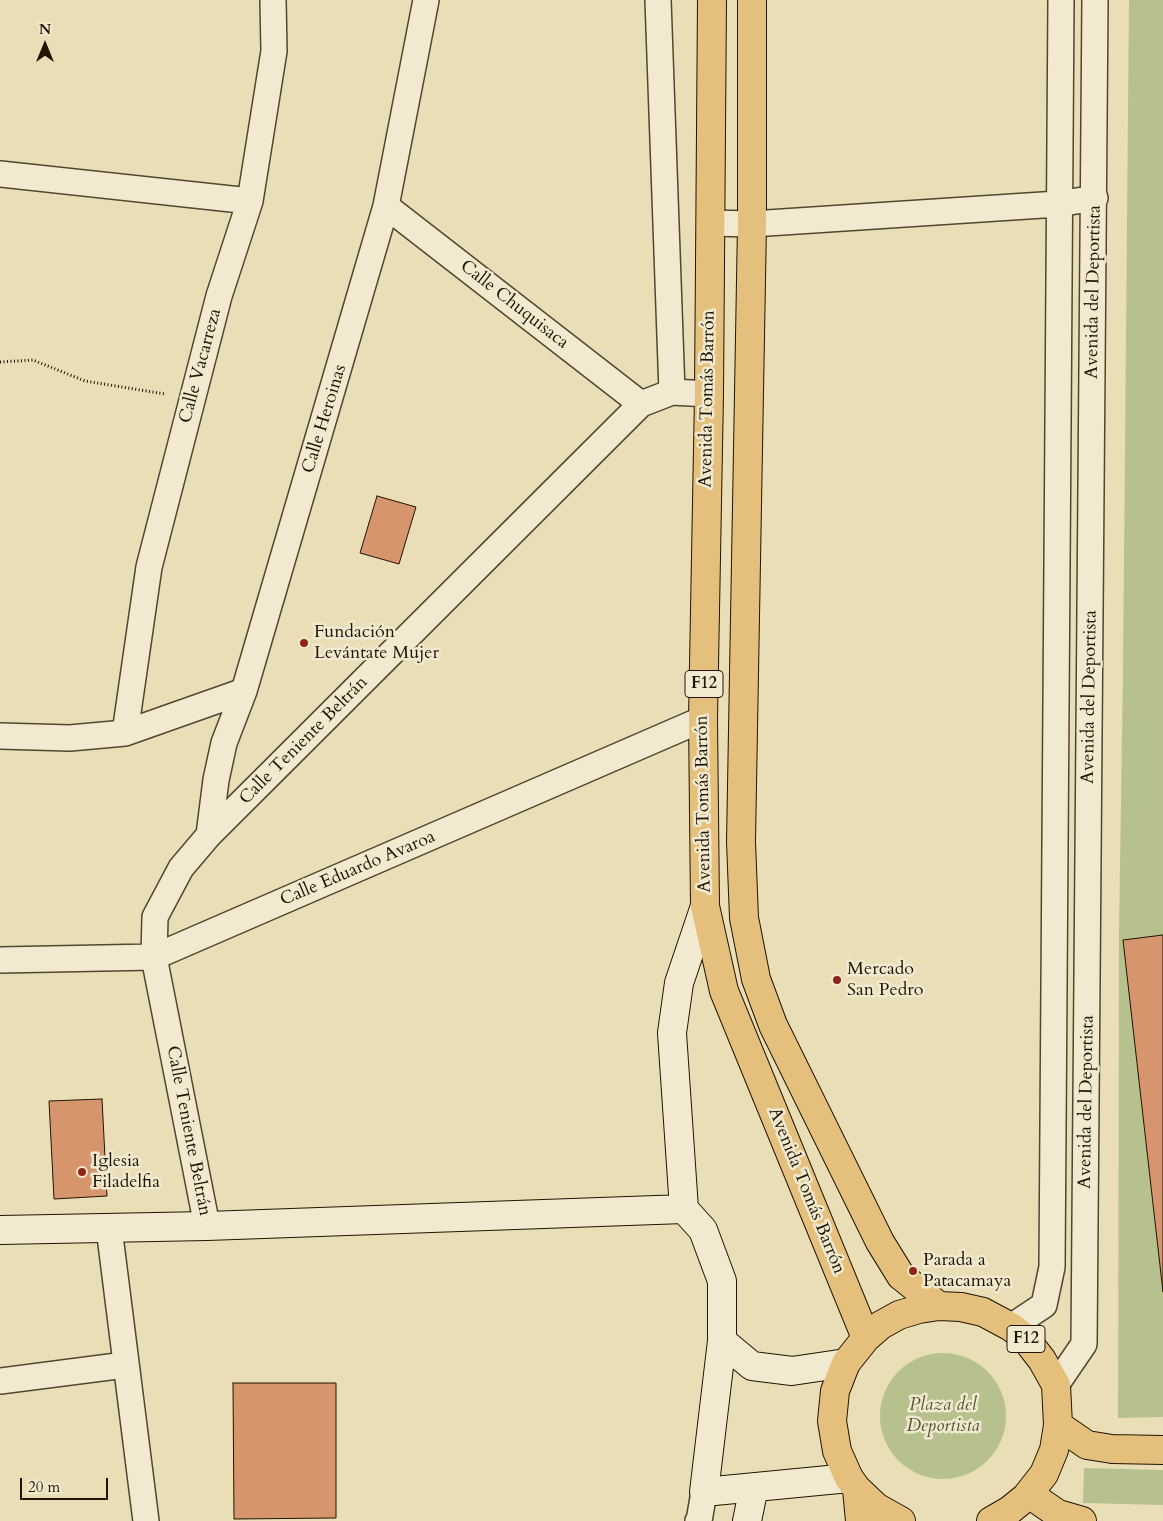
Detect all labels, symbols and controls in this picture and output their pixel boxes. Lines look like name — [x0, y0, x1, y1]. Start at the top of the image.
north arrow — [20, 20, 70, 70]
text: N — [39, 20, 51, 39]
street label: Avenida del Deportista — [1082, 205, 1106, 379]
street label: Calle Chuquisaca — [456, 256, 572, 354]
street label: Calle Vacarreza — [175, 306, 227, 426]
street label: Avenida Tomás Barrón — [696, 310, 720, 488]
street label: Calle Heroinas — [298, 362, 352, 476]
street label: Avenida del Deportista — [1078, 610, 1102, 784]
place label: Fundación Levántate Mujer — [314, 622, 439, 664]
marker: Fundación Levántate Mujer — [298, 637, 310, 649]
road number: F12 — [685, 671, 723, 698]
street label: Calle Teniente Beltrán — [235, 672, 373, 810]
street label: Avenida Tomás Barrón — [692, 715, 716, 893]
street label: Calle Eduardo Avaroa — [277, 827, 439, 911]
place label: Mercado San Pedro — [847, 959, 924, 1002]
marker: Mercado San Pedro — [831, 974, 843, 986]
street label: Avenida del Deportista — [1075, 1015, 1099, 1189]
street label: Calle Teniente Beltrán — [161, 1044, 215, 1218]
street label: Avenida Tomás Barrón — [763, 1105, 849, 1277]
place label: Iglesia Filadelfia — [92, 1151, 160, 1194]
marker: Iglesia Filadelfia — [76, 1166, 88, 1178]
place label: Parada a Patacamaya — [923, 1250, 1011, 1292]
marker: Parada a Patacamaya — [907, 1265, 919, 1277]
road number: F12 — [1007, 1326, 1045, 1352]
park label: Plaza del Deportista — [906, 1395, 980, 1438]
scale bar — [22, 1468, 110, 1500]
text: 20 m — [28, 1477, 60, 1497]

